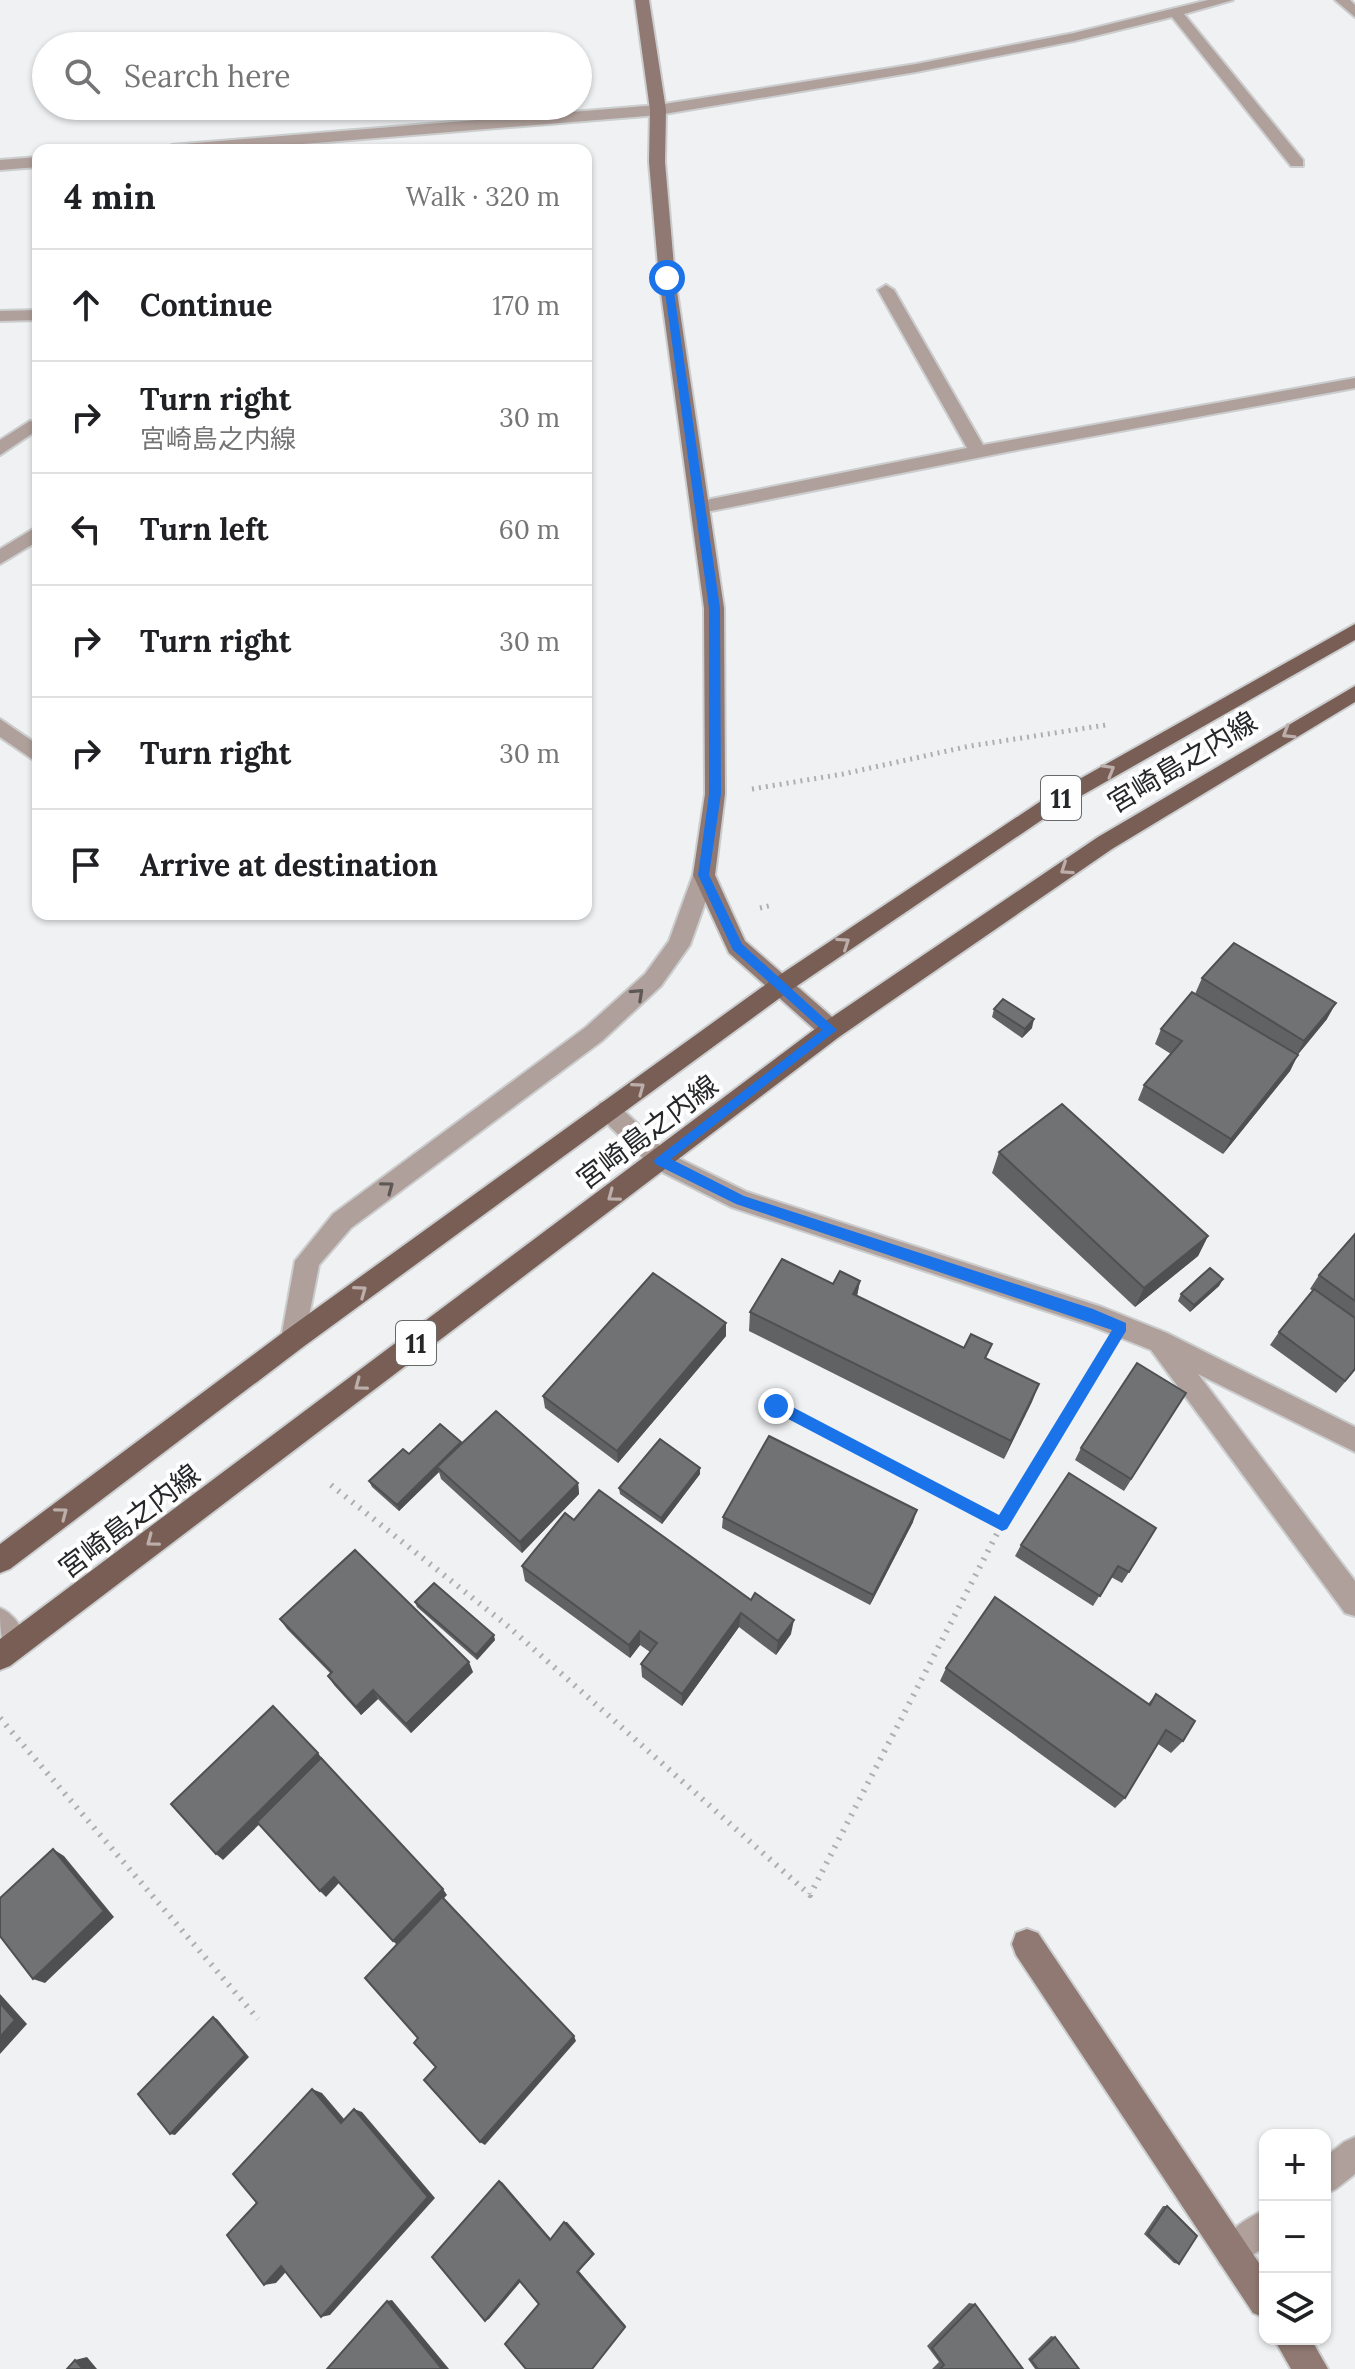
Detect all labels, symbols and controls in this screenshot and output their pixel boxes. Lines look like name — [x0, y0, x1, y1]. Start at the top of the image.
search box — [32, 32, 592, 120]
icon: search — [60, 54, 104, 98]
text: Search here — [124, 57, 291, 95]
text: 4 min — [64, 175, 156, 218]
text: Walk · 320 m — [406, 180, 560, 213]
route start — [649, 260, 685, 296]
icon: ahead — [64, 283, 108, 327]
text: Continue — [140, 286, 272, 324]
text: 170 m — [492, 289, 560, 322]
text: Turn right — [140, 380, 291, 418]
icon: right — [64, 395, 108, 439]
text: 30 m — [499, 401, 560, 434]
text: 宮崎島之内線 — [140, 422, 296, 455]
icon: left — [64, 507, 108, 551]
text: Turn left — [140, 510, 268, 548]
text: 60 m — [499, 513, 560, 546]
icon: right — [64, 619, 108, 663]
text: Turn right — [140, 622, 291, 660]
text: 30 m — [499, 625, 560, 658]
street label: 宮崎島之内線 — [1101, 703, 1263, 821]
one-way arrow — [1282, 723, 1297, 739]
icon: right — [64, 731, 108, 775]
text: Turn right — [140, 734, 291, 772]
text: 30 m — [499, 737, 560, 770]
one-way arrow — [1100, 764, 1115, 780]
road number: 11 — [1041, 776, 1081, 820]
icon: arrive — [64, 843, 108, 887]
text: Arrive at destination — [140, 846, 438, 884]
one-way arrow — [1061, 859, 1075, 874]
one-way arrow — [836, 938, 850, 953]
one-way arrow — [629, 988, 643, 1003]
street label: 宮崎島之内線 — [569, 1067, 725, 1197]
one-way arrow — [630, 1083, 644, 1098]
one-way arrow — [380, 1182, 394, 1196]
one-way arrow — [607, 1186, 621, 1200]
one-way arrow — [352, 1286, 366, 1300]
road number: 11 — [396, 1321, 436, 1365]
one-way arrow — [354, 1376, 369, 1390]
route end — [758, 1388, 794, 1424]
street label: 宮崎島之内線 — [51, 1456, 207, 1586]
one-way arrow — [54, 1508, 68, 1522]
one-way arrow — [146, 1532, 161, 1546]
map controls — [1259, 2129, 1331, 2345]
button: + — [1259, 2129, 1331, 2201]
button: − — [1259, 2201, 1331, 2273]
button: layers — [1259, 2273, 1331, 2345]

